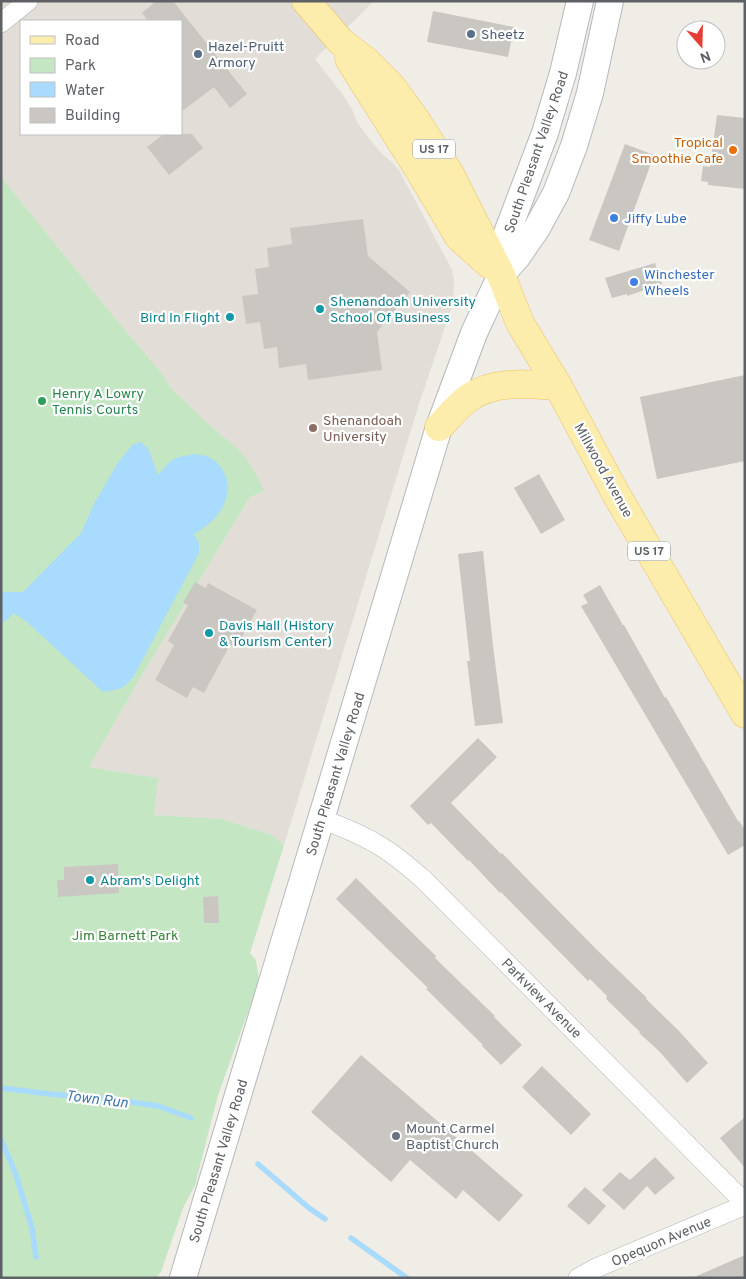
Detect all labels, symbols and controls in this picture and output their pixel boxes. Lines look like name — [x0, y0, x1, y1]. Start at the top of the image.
legend — [20, 20, 182, 135]
north arrow — [676, 20, 726, 70]
place label: Sheetz — [481, 27, 525, 44]
marker: Sheetz — [465, 28, 477, 40]
text: Road — [65, 32, 100, 51]
place label: Hazel-Pruitt Armory — [208, 39, 284, 72]
text: N — [697, 46, 713, 66]
marker: Hazel-Pruitt Armory — [192, 48, 204, 60]
text: Park — [65, 57, 96, 76]
street label: South Pleasant Valley Road — [502, 69, 573, 236]
text: Water — [65, 82, 105, 101]
text: Building — [65, 107, 120, 126]
place label: Tropical Smoothie Cafe — [631, 135, 723, 168]
road number: US 17 — [413, 140, 455, 158]
marker: Tropical Smoothie Cafe — [727, 144, 739, 156]
place label: Jiffy Lube — [624, 211, 687, 228]
marker: Jiffy Lube — [608, 212, 620, 224]
place label: Winchester Wheels — [644, 267, 715, 300]
marker: Winchester Wheels — [628, 276, 640, 288]
place label: Shenandoah University School Of Business — [330, 294, 476, 327]
marker: Shenandoah University School Of Business — [314, 303, 326, 315]
place label: Bird In Flight — [140, 310, 220, 327]
marker: Bird In Flight — [224, 311, 236, 323]
place label: Henry A Lowry Tennis Courts — [52, 386, 144, 419]
marker: Henry A Lowry Tennis Courts — [36, 395, 48, 407]
place label: Shenandoah University — [323, 413, 402, 446]
street label: Millwood Avenue — [570, 420, 636, 521]
marker: Shenandoah University — [307, 422, 319, 434]
road number: US 17 — [628, 542, 670, 560]
place label: Davis Hall (History & Tourism Center) — [219, 618, 334, 651]
marker: Davis Hall (History & Tourism Center) — [203, 627, 215, 639]
street label: South Pleasant Valley Road — [303, 691, 369, 858]
place label: Abram's Delight — [100, 873, 200, 890]
marker: Abram's Delight — [84, 874, 96, 886]
park label: Jim Barnett Park — [72, 928, 178, 945]
street label: Parkview Avenue — [497, 955, 585, 1043]
street label: South Pleasant Valley Road — [186, 1078, 252, 1245]
water label: Town Run — [65, 1087, 129, 1114]
place label: Mount Carmel Baptist Church — [406, 1121, 499, 1154]
marker: Mount Carmel Baptist Church — [390, 1130, 402, 1142]
street label: Opequon Avenue — [609, 1214, 714, 1271]

